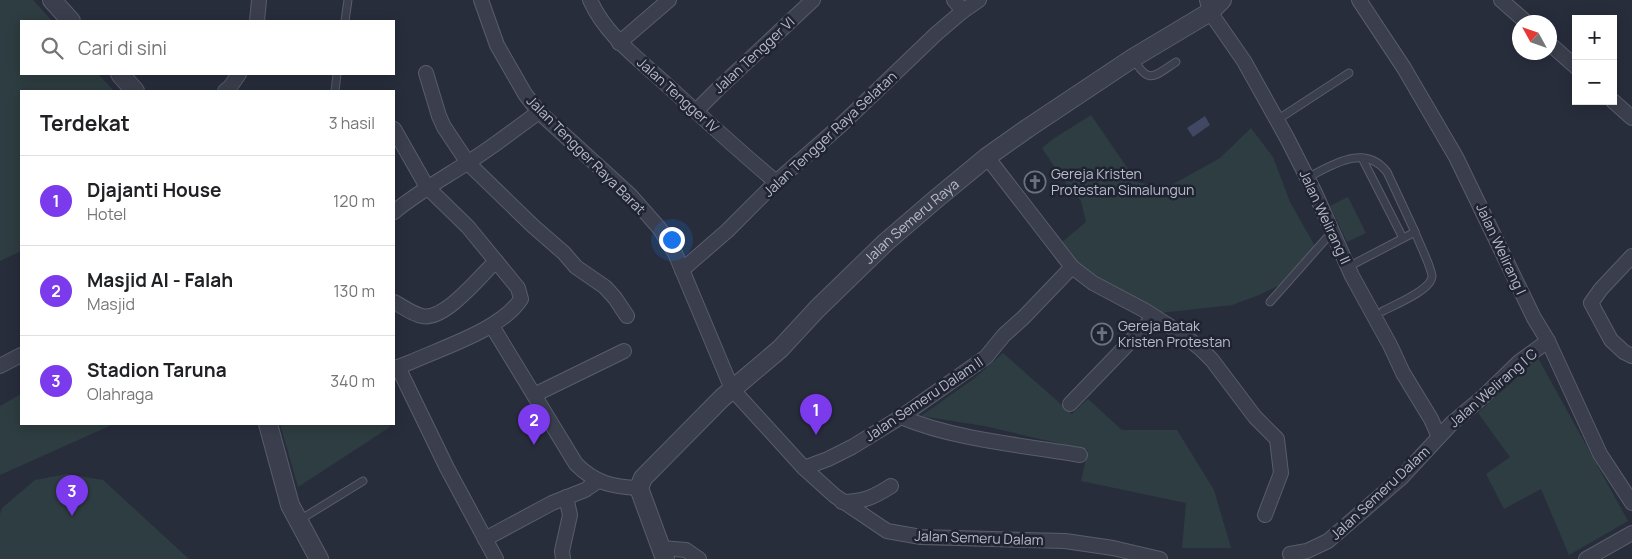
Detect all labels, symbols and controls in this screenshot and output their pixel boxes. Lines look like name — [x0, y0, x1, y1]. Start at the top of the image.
street label: Jalan Tengger VI — [709, 12, 798, 97]
north arrow — [1512, 15, 1557, 60]
map controls — [1572, 15, 1617, 105]
button: + — [1572, 15, 1617, 60]
search box — [20, 20, 395, 75]
icon: search — [38, 34, 66, 62]
text: Cari di sini — [78, 35, 167, 61]
street label: Jalan Tengger IV — [633, 53, 724, 137]
button: − — [1572, 60, 1617, 105]
street label: Jalan Tengger Raya Selatan — [759, 67, 900, 201]
street label: Jalan Tengger Raya Barat — [523, 91, 650, 219]
text: Terdekat — [40, 109, 130, 137]
text: 3 hasil — [329, 112, 375, 134]
place label: Gereja Kristen Protestan Simalungun — [1051, 164, 1194, 199]
street label: Jalan Welirang II — [1295, 167, 1356, 267]
church icon: Gereja Kristen Protestan Simalungun — [1023, 170, 1047, 194]
street label: Jalan Semeru Raya — [859, 174, 962, 268]
text: Djajanti House — [87, 177, 221, 203]
text: 1 — [52, 190, 60, 212]
text: 120 m — [333, 190, 375, 212]
street label: Jalan Welirang I — [1472, 200, 1531, 297]
text: Hotel — [87, 203, 127, 225]
your location — [659, 227, 685, 253]
text: Masjid Al - Falah — [87, 267, 233, 293]
text: 2 — [51, 280, 61, 302]
text: 130 m — [333, 280, 375, 302]
text: Masjid — [87, 293, 135, 315]
place label: Gereja Batak Kristen Protestan — [1118, 316, 1231, 351]
church icon: Gereja Batak Kristen Protestan — [1090, 322, 1114, 346]
street label: Jalan Welirang I C — [1444, 344, 1541, 431]
street label: Jalan Semeru Dalam II — [861, 352, 987, 445]
text: Stadion Taruna — [87, 357, 227, 383]
text: 3 — [51, 370, 61, 392]
text: 340 m — [330, 370, 375, 392]
text: Olahraga — [87, 383, 153, 405]
pin: 1 — [800, 394, 832, 435]
pin: 2 — [518, 404, 550, 445]
street label: Jalan Semeru Dalam — [1326, 442, 1434, 544]
pin: 3 — [56, 475, 88, 516]
street label: Jalan Semeru Dalam — [914, 526, 1044, 549]

